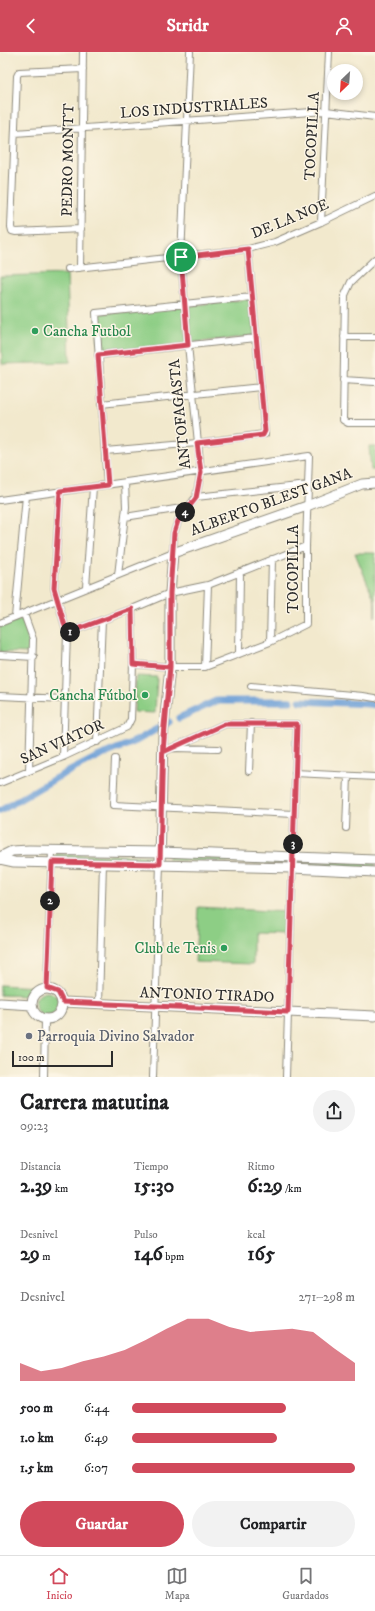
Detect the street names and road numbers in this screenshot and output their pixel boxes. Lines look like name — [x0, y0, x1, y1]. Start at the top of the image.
street label: TOCOPILLA — [300, 91, 324, 181]
street label: LOS INDUSTRIALES — [120, 93, 269, 123]
street label: PEDRO MONTT — [58, 103, 78, 217]
street label: DE LA NOE — [248, 195, 332, 243]
street label: ANTOFAGASTA — [165, 358, 195, 470]
street label: ALBERTO BLEST GANA — [188, 464, 355, 540]
street label: TOCOPILLA — [284, 524, 303, 613]
street label: SAN VIATOR — [17, 715, 107, 769]
street label: ANTONIO TIRADO — [139, 983, 275, 1007]

